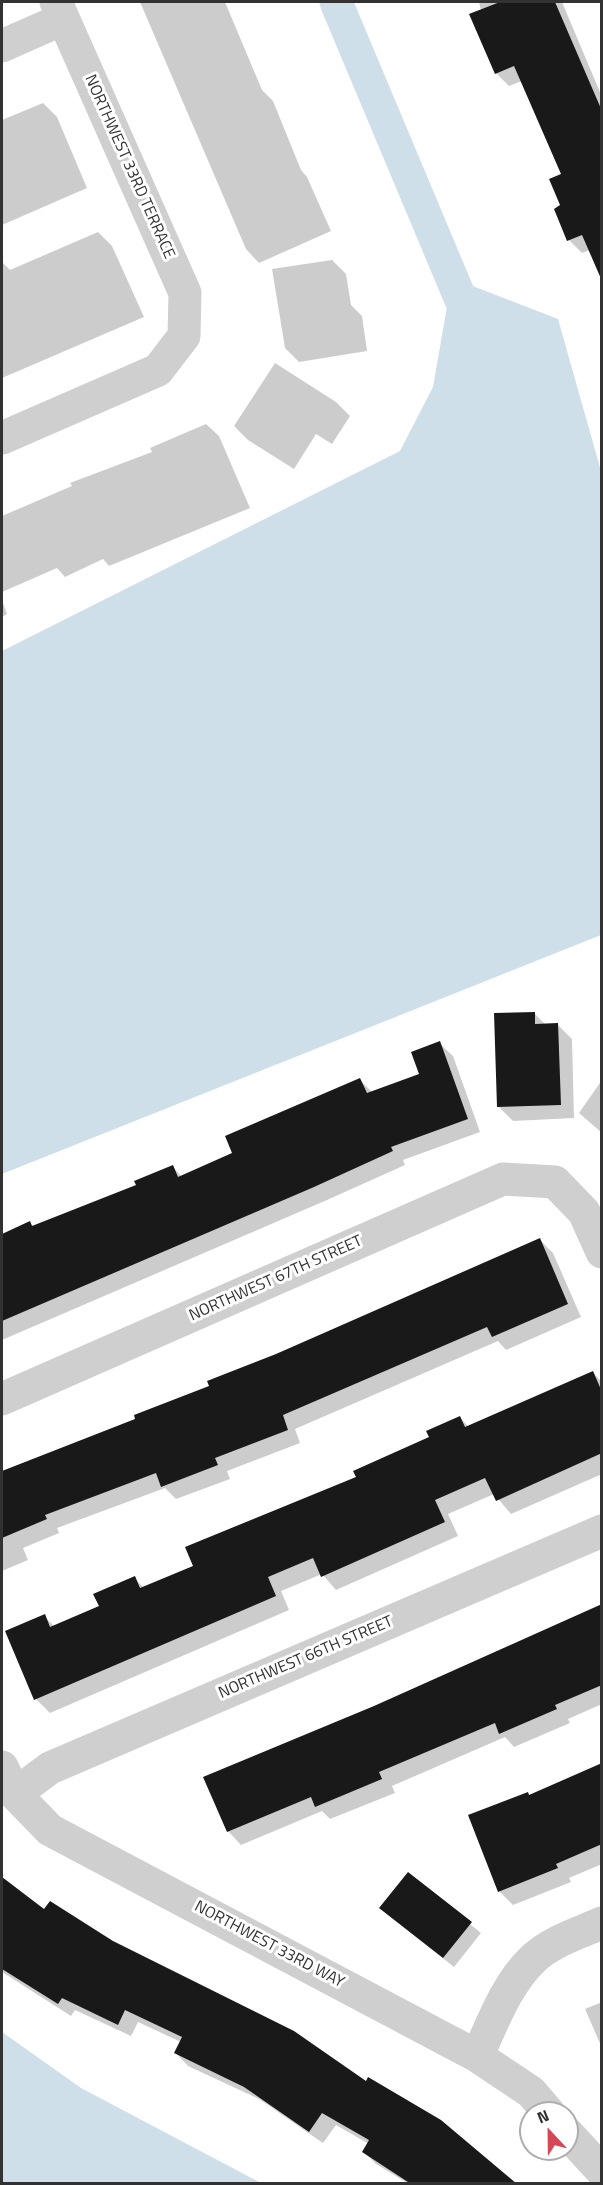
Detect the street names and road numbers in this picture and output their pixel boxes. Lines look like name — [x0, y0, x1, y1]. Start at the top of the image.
street label: NORTHWEST 33RD TERRACE — [80, 72, 178, 262]
street label: NORTHWEST 67TH STREET — [186, 1232, 366, 1326]
street label: NORTHWEST 66TH STREET — [216, 1613, 396, 1703]
street label: NORTHWEST 33RD WAY — [191, 1897, 347, 1993]

